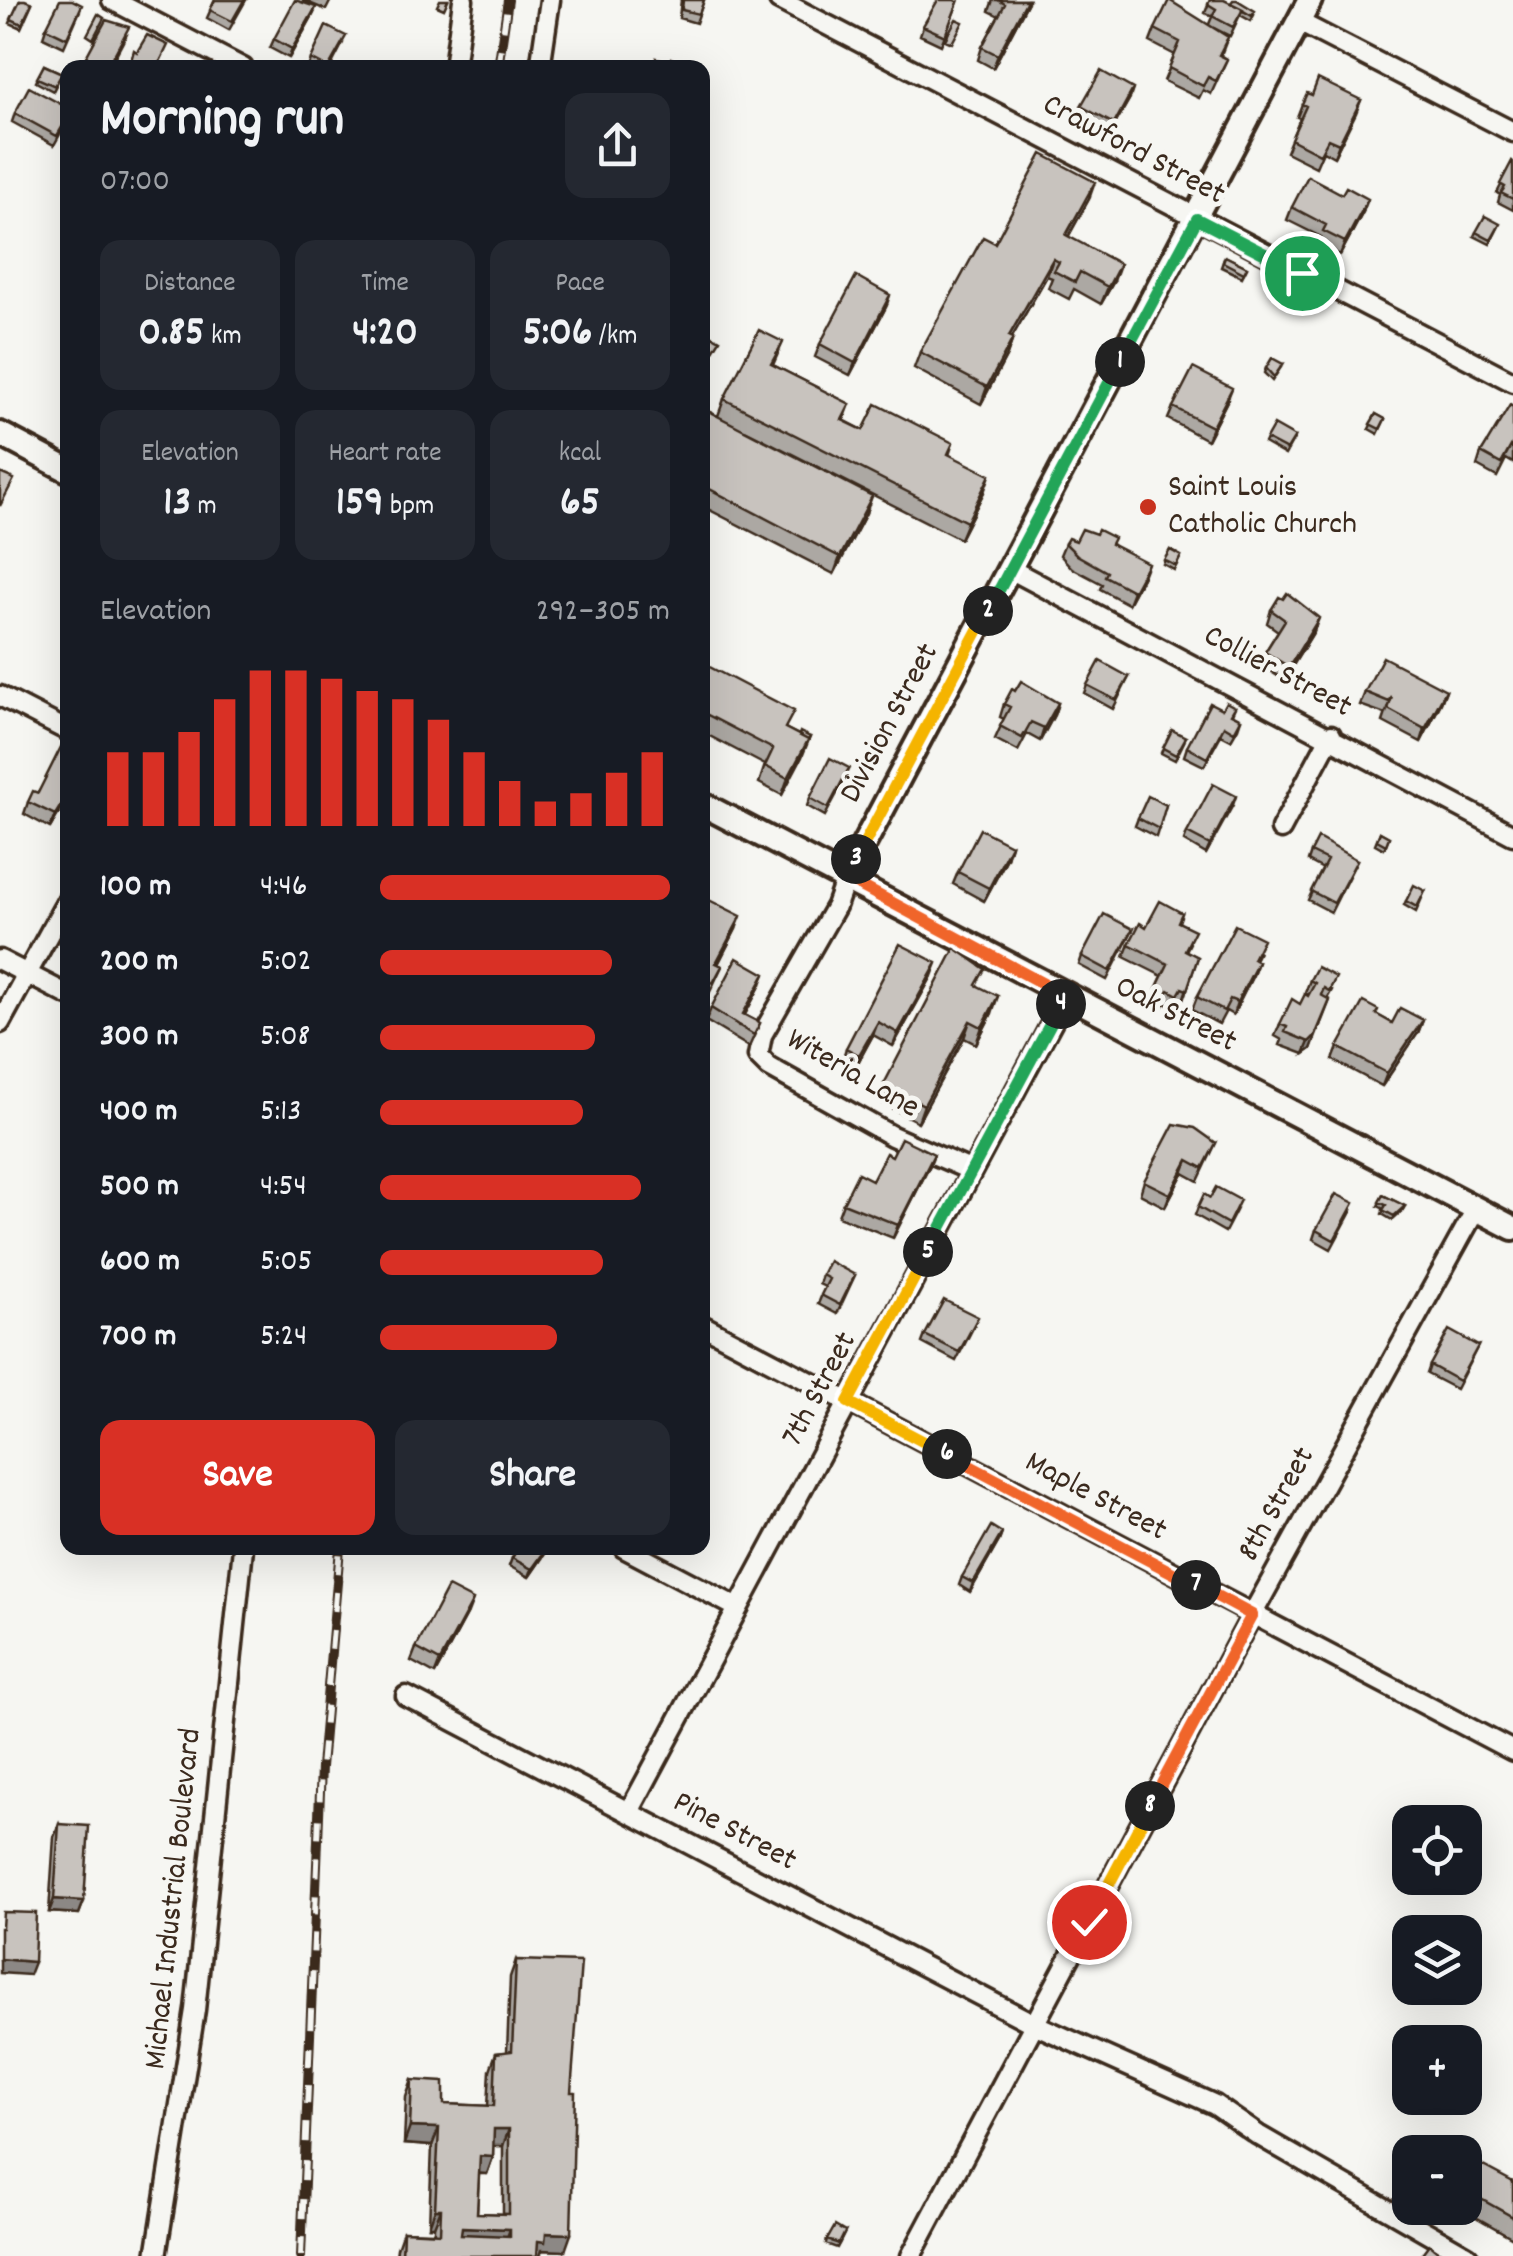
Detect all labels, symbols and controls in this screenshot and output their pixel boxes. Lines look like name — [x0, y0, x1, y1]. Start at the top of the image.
text: Morning run — [100, 83, 344, 162]
street label: Crawford Street — [1034, 84, 1233, 219]
button: share — [565, 93, 670, 198]
text: 07:00 — [100, 160, 170, 206]
pin — [1260, 231, 1345, 316]
icon: arrive — [1275, 246, 1330, 301]
text: Distance — [144, 265, 236, 305]
text: Time — [361, 265, 409, 305]
text: Pace — [555, 265, 605, 305]
text: 0.85 — [138, 305, 205, 365]
text: 4:20 — [352, 305, 418, 365]
text: 5:06 — [523, 305, 592, 365]
text: km — [205, 318, 242, 358]
text: /km — [592, 318, 638, 358]
pin: 1 — [1095, 337, 1145, 387]
text: 1 — [1117, 342, 1123, 382]
text: Elevation — [141, 435, 239, 475]
text: Heart rate — [328, 435, 442, 475]
text: kcal — [559, 435, 601, 475]
place label: Saint Louis Catholic Church — [1168, 466, 1357, 549]
text: 13 — [163, 475, 191, 535]
text: 159 — [336, 475, 384, 535]
text: 65 — [560, 475, 600, 535]
text: m — [191, 488, 217, 528]
text: bpm — [384, 488, 434, 528]
marker: Saint Louis Catholic Church — [1137, 496, 1159, 518]
pin: 2 — [963, 586, 1013, 636]
text: Elevation — [100, 590, 211, 636]
text: 292–305 m — [536, 590, 670, 636]
text: 2 — [982, 591, 994, 631]
street label: Collier Street — [1195, 615, 1360, 731]
street label: Division Street — [830, 636, 952, 812]
pin: 3 — [831, 834, 881, 884]
text: 3 — [850, 839, 862, 879]
text: 100 m — [100, 865, 171, 911]
text: 4:46 — [260, 865, 308, 911]
text: 200 m — [100, 940, 178, 986]
text: 5:02 — [260, 940, 312, 986]
street label: Oak Street — [1106, 966, 1244, 1066]
pin: 4 — [1036, 979, 1086, 1029]
text: 4 — [1055, 984, 1067, 1024]
text: 300 m — [100, 1015, 178, 1061]
text: 5:08 — [260, 1015, 310, 1061]
street label: Witeria Lane — [777, 1018, 927, 1132]
text: 400 m — [100, 1090, 177, 1136]
text: 5:13 — [260, 1090, 301, 1136]
text: 500 m — [100, 1165, 179, 1211]
text: 4:54 — [260, 1165, 307, 1211]
pin: 5 — [903, 1227, 953, 1277]
text: 5 — [922, 1232, 934, 1272]
text: 600 m — [100, 1240, 180, 1286]
text: 5:05 — [260, 1240, 312, 1286]
text: 700 m — [100, 1315, 176, 1361]
text: 5:24 — [260, 1315, 307, 1361]
street label: 7th Street — [772, 1324, 870, 1455]
button: Save — [100, 1420, 375, 1535]
button: Share — [395, 1420, 670, 1535]
pin: 6 — [922, 1429, 972, 1479]
text: 6 — [940, 1434, 954, 1474]
street label: 8th Street — [1228, 1439, 1328, 1571]
street label: Maple Street — [1016, 1441, 1175, 1555]
pin: 7 — [1171, 1560, 1221, 1610]
text: 7 — [1191, 1565, 1201, 1605]
street label: Michael Industrial Boulevard — [134, 1726, 216, 2072]
street label: Pine Street — [664, 1781, 804, 1885]
pin: 8 — [1125, 1781, 1175, 1831]
text: 8 — [1144, 1786, 1156, 1826]
map controls — [1392, 1805, 1482, 2225]
button: locate — [1392, 1805, 1482, 1895]
pin — [1047, 1880, 1132, 1965]
icon: check — [1062, 1895, 1117, 1950]
button: layers — [1392, 1915, 1482, 2005]
button: + — [1392, 2025, 1482, 2115]
button: − — [1392, 2135, 1482, 2225]

